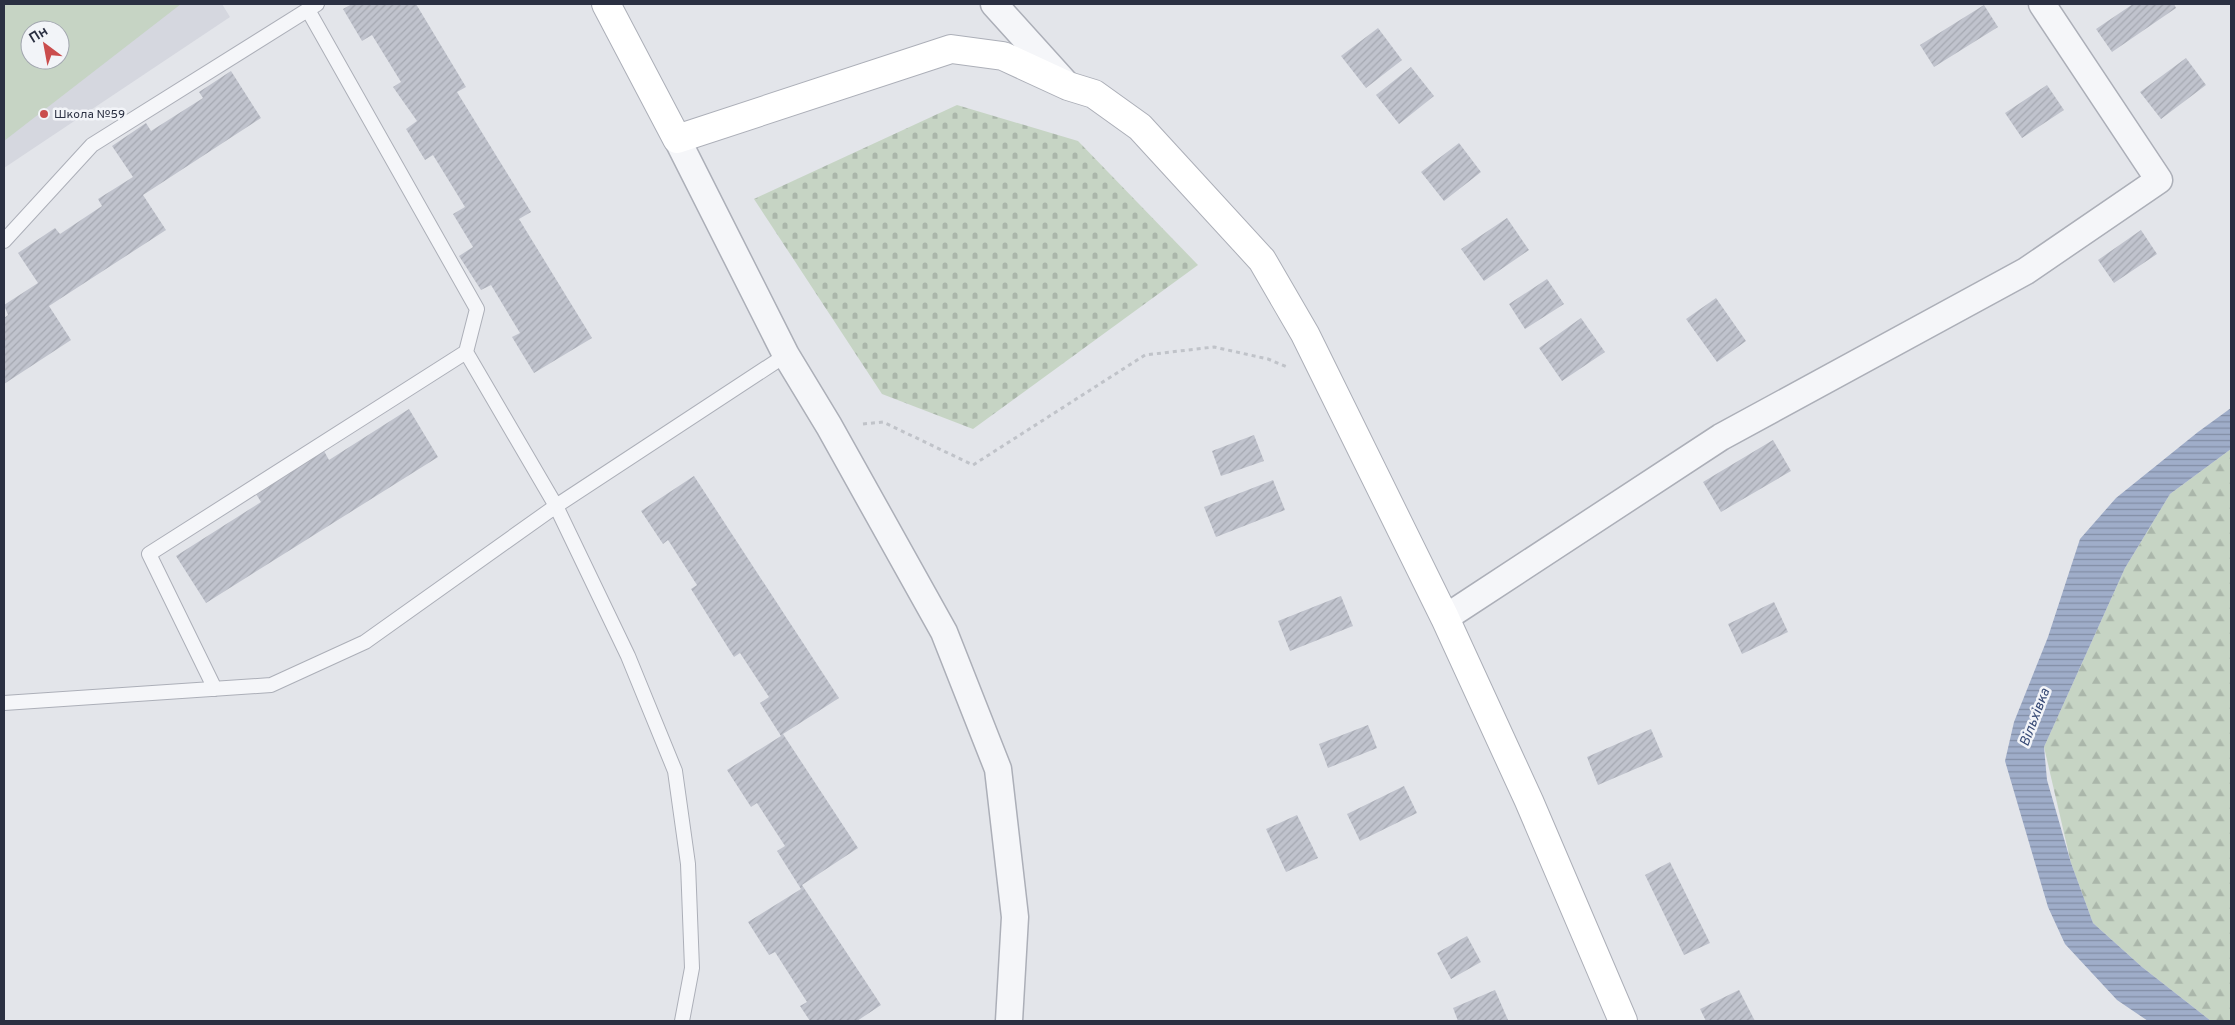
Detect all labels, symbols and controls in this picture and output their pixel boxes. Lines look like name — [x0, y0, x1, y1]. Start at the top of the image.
north arrow — [20, 20, 70, 70]
text: Пн — [26, 23, 51, 47]
place label: Школа №59 — [54, 107, 125, 123]
marker: Школа №59 — [38, 108, 50, 120]
water label: Вільхівка — [2017, 685, 2054, 749]

